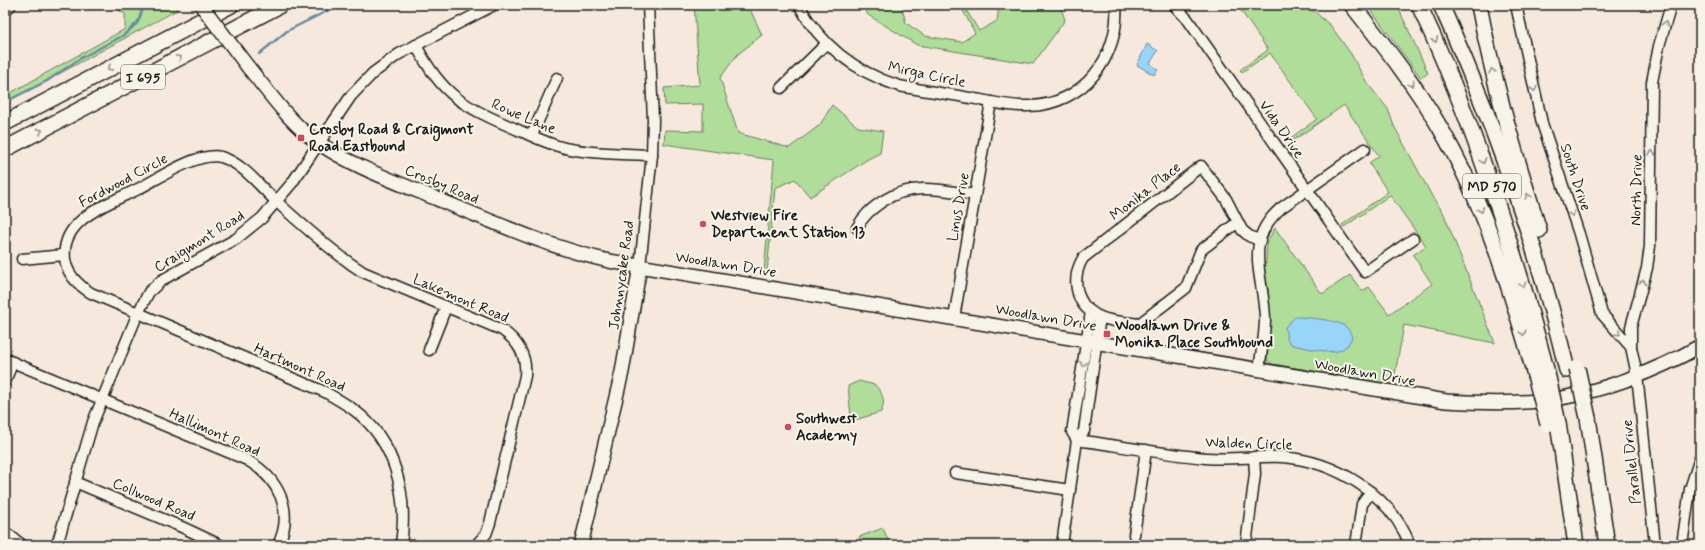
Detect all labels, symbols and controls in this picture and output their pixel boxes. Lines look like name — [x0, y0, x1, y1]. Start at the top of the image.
one-way arrow — [1660, 21, 1669, 28]
one-way arrow — [1431, 37, 1439, 44]
one-way arrow — [175, 55, 183, 63]
street label: Mirga Circle — [886, 57, 968, 94]
one-way arrow — [107, 64, 114, 71]
road number: I 695 — [121, 65, 165, 89]
one-way arrow — [1489, 68, 1497, 74]
one-way arrow — [1407, 80, 1415, 87]
one-way arrow — [1529, 86, 1537, 92]
street label: Rowe Lane — [488, 94, 559, 140]
street label: Vida Drive — [1254, 96, 1309, 163]
place label: Crosby Road & Craigmont Road Eastbound — [309, 120, 474, 157]
one-way arrow — [35, 129, 43, 136]
marker: Crosby Road & Craigmont Road Eastbound — [296, 133, 306, 143]
street label: South Drive — [1555, 141, 1595, 214]
street label: Fordwood Circle — [75, 149, 172, 213]
one-way arrow — [1648, 150, 1656, 156]
street label: North Drive — [1626, 154, 1648, 226]
street label: Monika Place — [1106, 158, 1185, 226]
one-way arrow — [1478, 158, 1487, 165]
street label: Crosby Road — [401, 160, 482, 210]
street label: Linus Drive — [943, 171, 975, 243]
road number: MD 570 — [1463, 174, 1521, 198]
one-way arrow — [1524, 193, 1533, 200]
street label: Craigmont Road — [151, 206, 249, 278]
place label: Westview Fire Department Station 13 — [710, 206, 865, 243]
one-way arrow — [1476, 206, 1484, 213]
one-way arrow — [1567, 210, 1576, 217]
street label: Johnnycake Road — [604, 219, 640, 331]
marker: Westview Fire Department Station 13 — [698, 219, 708, 229]
street label: Woodlawn Drive — [674, 247, 778, 283]
street label: Lakemont Road — [410, 270, 512, 328]
one-way arrow — [1638, 279, 1647, 286]
one-way arrow — [1518, 281, 1527, 288]
street label: Woodlawn Drive — [994, 299, 1098, 337]
place label: Woodlawn Drive & Monika Place Southbound — [1114, 316, 1273, 353]
one-way arrow — [1613, 328, 1621, 336]
marker: Woodlawn Drive & Monika Place Southbound — [1102, 329, 1112, 339]
one-way arrow — [1518, 329, 1527, 336]
street label: Hartmont Road — [251, 339, 349, 397]
street label: Woodlawn Drive — [1313, 354, 1417, 392]
one-way arrow — [1079, 361, 1088, 367]
street label: Hallimont Road — [166, 404, 263, 462]
place label: Southwest Academy — [796, 409, 857, 446]
street label: Parallel Drive — [1618, 418, 1646, 505]
marker: Southwest Academy — [783, 422, 793, 432]
street label: Walden Circle — [1205, 432, 1293, 456]
street label: Collwood Road — [109, 473, 198, 526]

